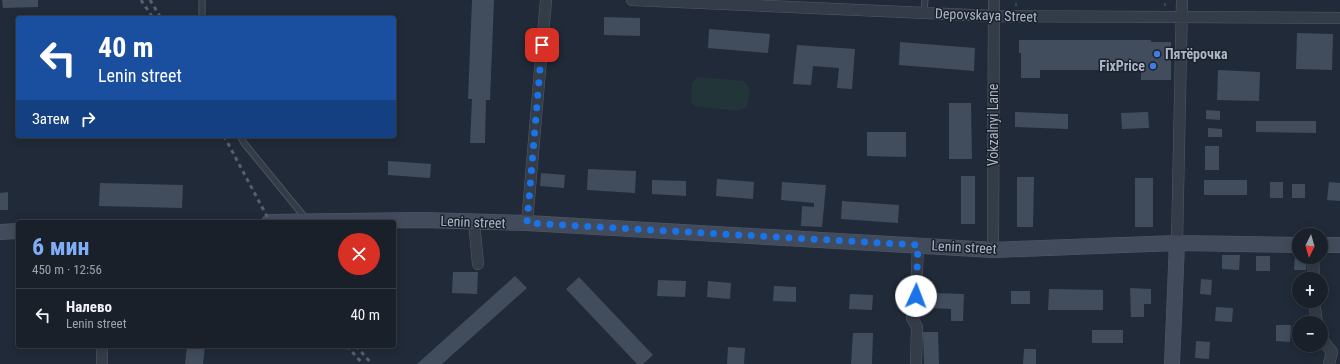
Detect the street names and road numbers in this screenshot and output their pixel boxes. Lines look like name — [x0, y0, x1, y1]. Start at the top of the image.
street label: Depovskaya Street — [935, 5, 1037, 25]
street label: Vokzalnyi Lane — [985, 83, 1001, 166]
street label: Lenin street — [440, 213, 506, 231]
street label: Lenin street — [931, 237, 997, 257]

